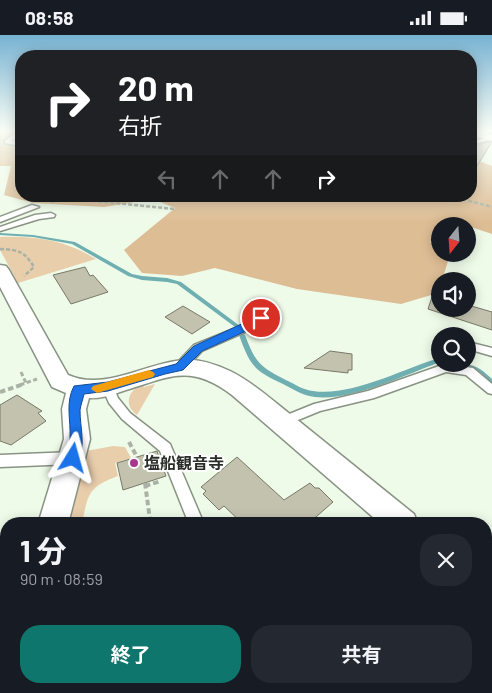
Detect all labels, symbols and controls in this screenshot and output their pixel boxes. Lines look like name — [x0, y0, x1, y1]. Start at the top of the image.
text: 08:58 — [25, 6, 74, 29]
text: 20 m — [118, 66, 194, 108]
icon: right — [35, 70, 100, 135]
text: 右折 — [118, 112, 162, 138]
icon: left — [153, 165, 181, 193]
icon: ahead — [206, 165, 234, 193]
icon: ahead — [259, 165, 287, 193]
icon: right — [312, 165, 340, 193]
north arrow — [431, 217, 476, 263]
map controls — [431, 217, 476, 372]
button: sound — [431, 272, 476, 317]
pin — [240, 297, 282, 339]
icon: arrive — [247, 304, 275, 332]
button: search — [431, 327, 476, 372]
position arrow — [46, 431, 98, 483]
place label: 塩船観音寺 — [144, 453, 224, 472]
marker: 塩船観音寺 — [128, 457, 140, 469]
text: 1 分 — [20, 532, 67, 568]
button: close — [420, 534, 472, 586]
text: 90 m · 08:59 — [20, 569, 103, 588]
button: 終了 — [20, 625, 241, 683]
button: 共有 — [251, 625, 472, 683]

